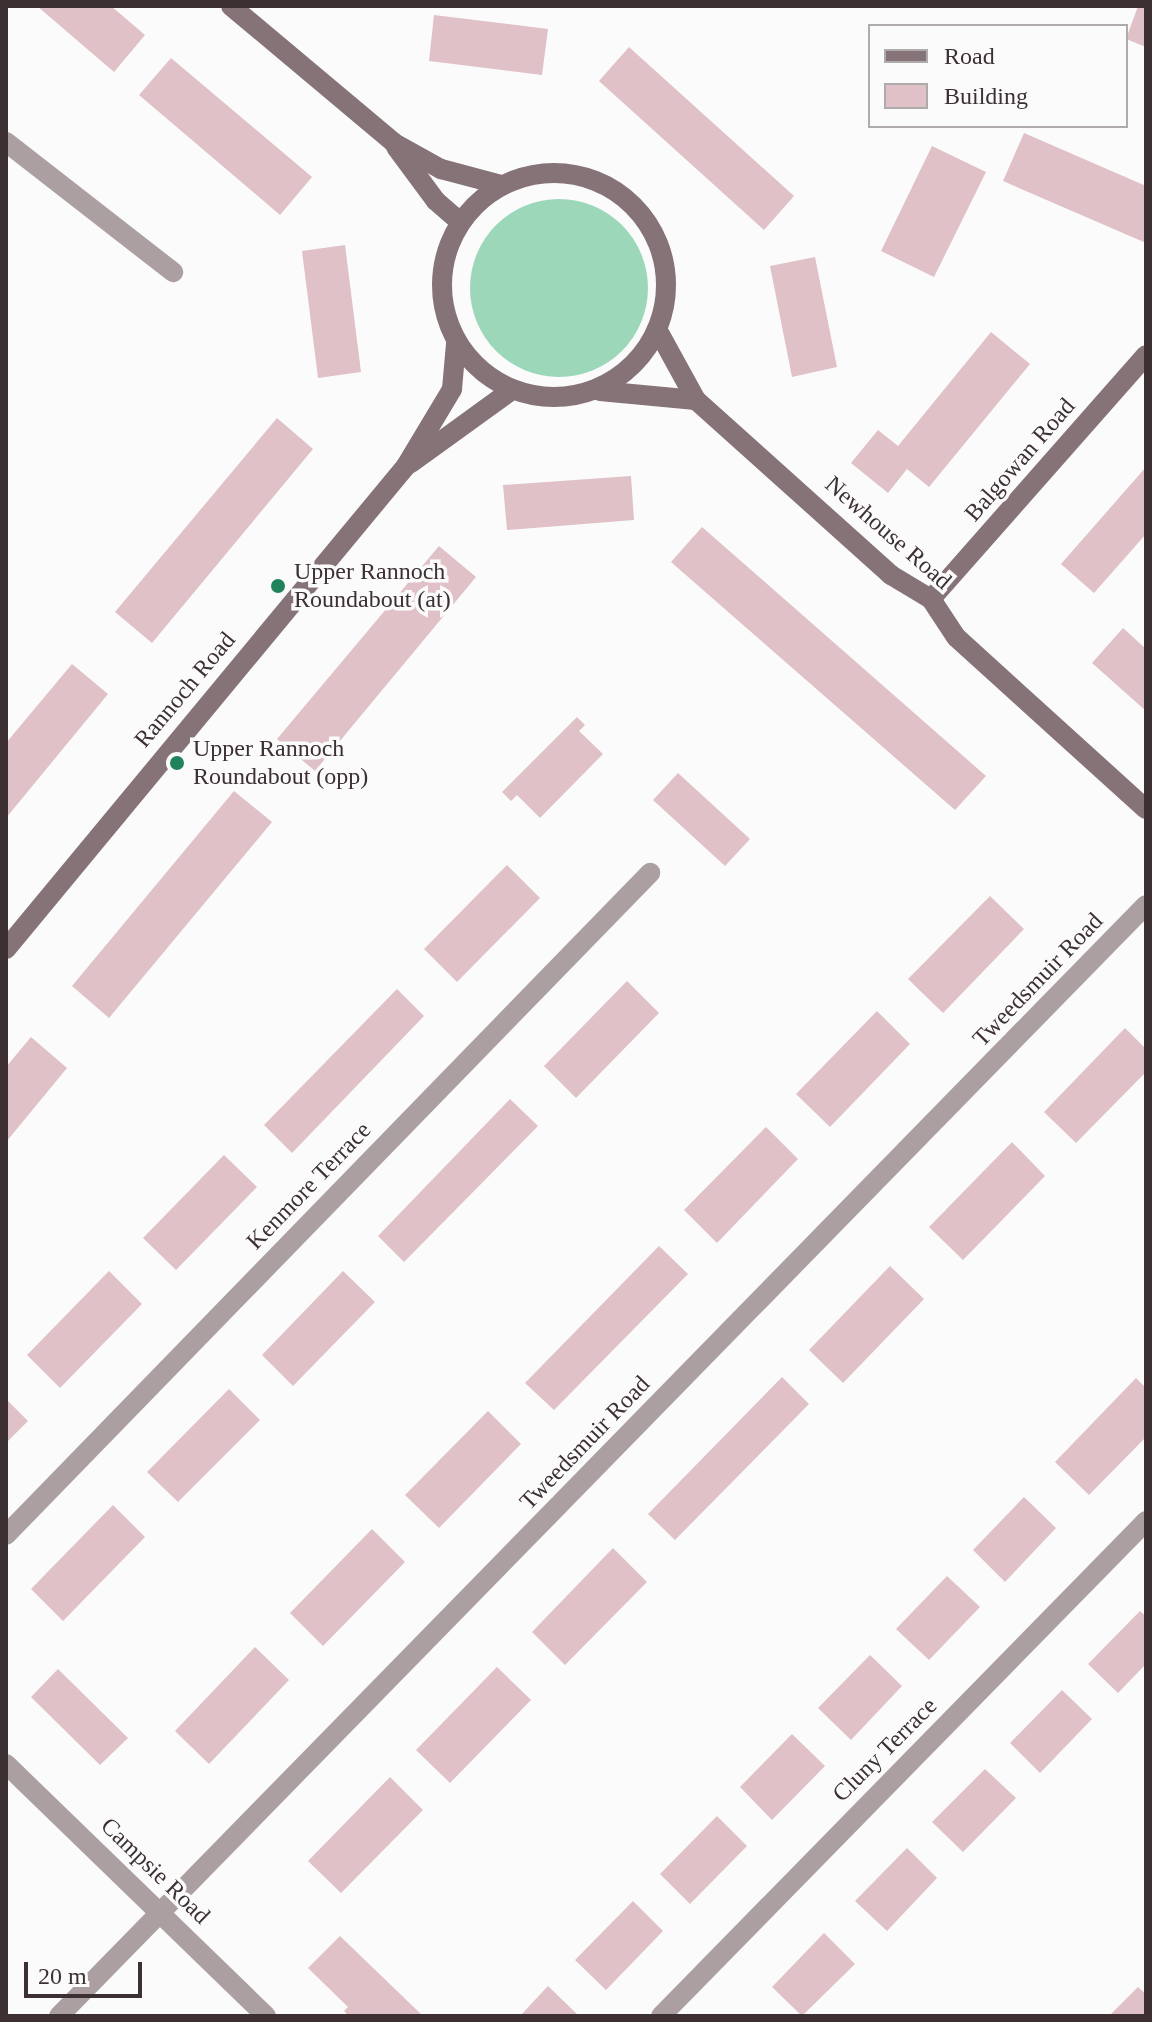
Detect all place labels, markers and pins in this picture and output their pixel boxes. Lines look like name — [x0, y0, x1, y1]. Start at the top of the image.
place label: Upper Rannoch Roundabout (at) — [294, 558, 451, 614]
marker: Upper Rannoch Roundabout (at) — [269, 577, 287, 595]
place label: Upper Rannoch Roundabout (opp) — [193, 735, 368, 791]
marker: Upper Rannoch Roundabout (opp) — [168, 754, 186, 772]

